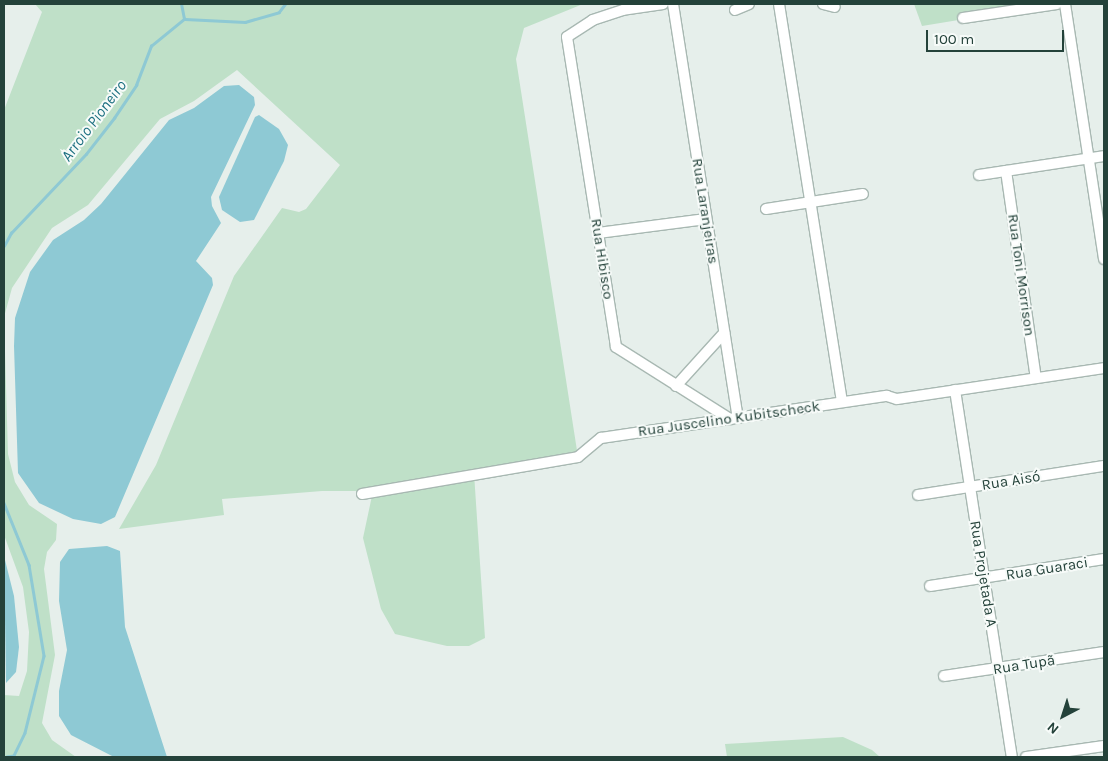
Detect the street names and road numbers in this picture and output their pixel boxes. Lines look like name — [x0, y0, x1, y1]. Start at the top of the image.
street label: Rua Laranjeiras — [688, 157, 722, 265]
street label: Rua Toni Morrison — [1004, 213, 1038, 337]
street label: Rua Hibisco — [587, 217, 617, 301]
street label: Rua Juscelino Kubitscheck — [637, 397, 821, 441]
street label: Rua Aisó — [980, 467, 1042, 495]
street label: Rua Projetada A — [966, 519, 1000, 629]
street label: Rua Guaraci — [1005, 554, 1089, 584]
street label: Rua Tupã — [992, 651, 1056, 679]

